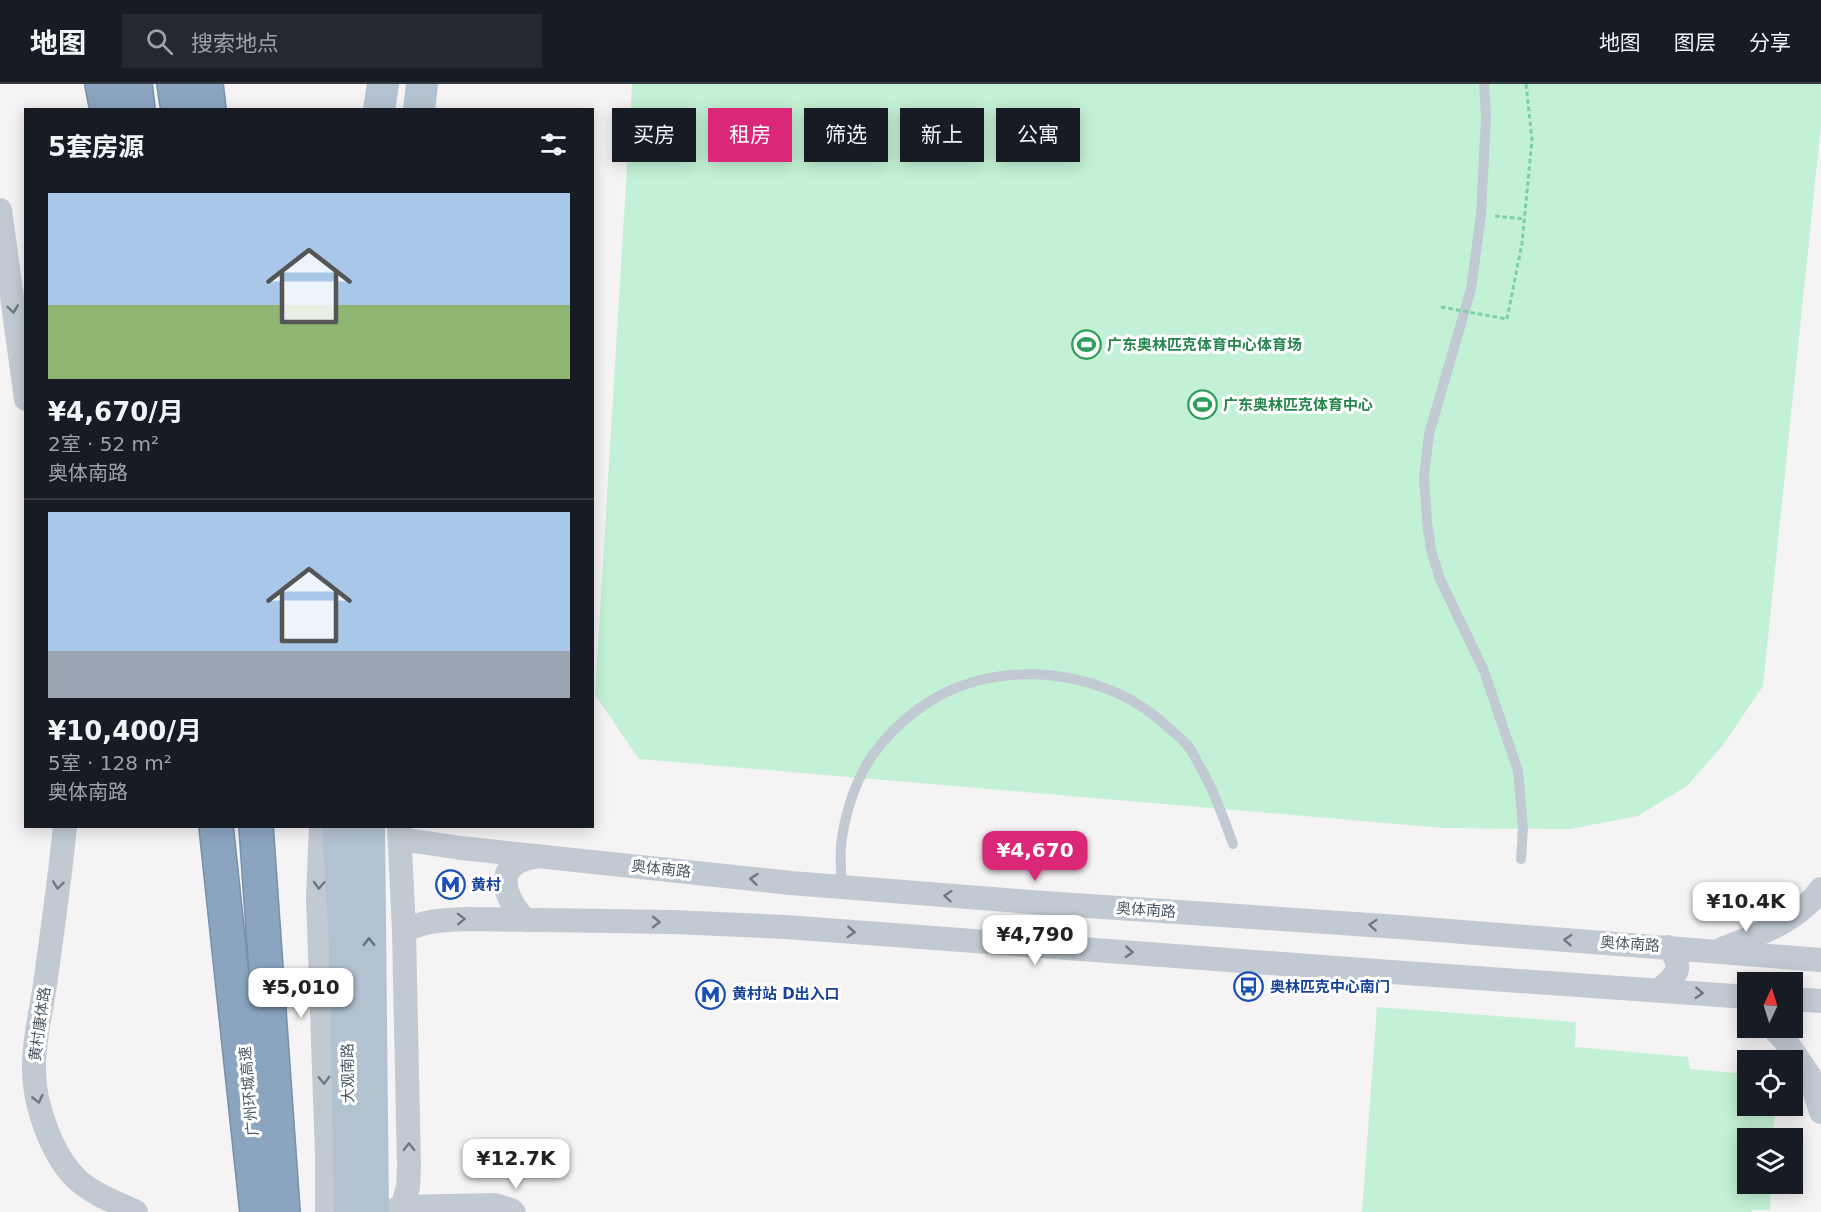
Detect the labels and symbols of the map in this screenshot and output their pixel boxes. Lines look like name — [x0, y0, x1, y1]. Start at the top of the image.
one-way arrow — [7, 305, 19, 314]
sports icon: 广东奥林匹克体育中心体育场 — [1070, 329, 1102, 361]
place label: 广东奥林匹克体育中心体育场 — [1107, 336, 1302, 354]
sports icon: 广东奥林匹克体育中心 — [1186, 389, 1218, 421]
place label: 广东奥林匹克体育中心 — [1223, 396, 1373, 414]
pin: ¥4,670 — [986, 831, 1084, 882]
street label: 奥体南路 — [630, 857, 692, 881]
metro station icon: 黄村 — [434, 869, 466, 901]
one-way arrow — [749, 873, 759, 886]
place label: 黄村 — [471, 876, 501, 894]
one-way arrow — [53, 880, 65, 889]
one-way arrow — [312, 880, 325, 889]
pin: ¥10.4K — [1697, 882, 1795, 933]
one-way arrow — [944, 890, 953, 903]
street label: 奥体南路 — [1115, 899, 1177, 921]
one-way arrow — [456, 913, 465, 925]
pin: ¥4,790 — [986, 915, 1084, 966]
one-way arrow — [651, 916, 660, 928]
one-way arrow — [1369, 919, 1378, 932]
one-way arrow — [846, 925, 855, 938]
one-way arrow — [1563, 933, 1572, 946]
street label: 奥体南路 — [1599, 933, 1661, 955]
one-way arrow — [363, 938, 375, 947]
one-way arrow — [1124, 945, 1133, 958]
pin: ¥5,010 — [252, 968, 350, 1019]
bus stop icon: 奥林匹克中心南门 — [1233, 971, 1265, 1003]
north arrow — [1737, 972, 1803, 1038]
metro station icon: 黄村站 D出入口 — [695, 978, 727, 1010]
place label: 奥林匹克中心南门 — [1270, 978, 1390, 996]
place label: 黄村站 D出入口 — [732, 985, 840, 1003]
street label: 黄村康体路 — [26, 986, 54, 1062]
one-way arrow — [1695, 986, 1704, 999]
street label: 大观南路 — [338, 1043, 358, 1103]
street label: 广州环城高速 — [236, 1045, 262, 1137]
one-way arrow — [318, 1075, 331, 1084]
one-way arrow — [30, 1093, 43, 1103]
pin: ¥12.7K — [467, 1139, 565, 1190]
one-way arrow — [403, 1143, 415, 1152]

